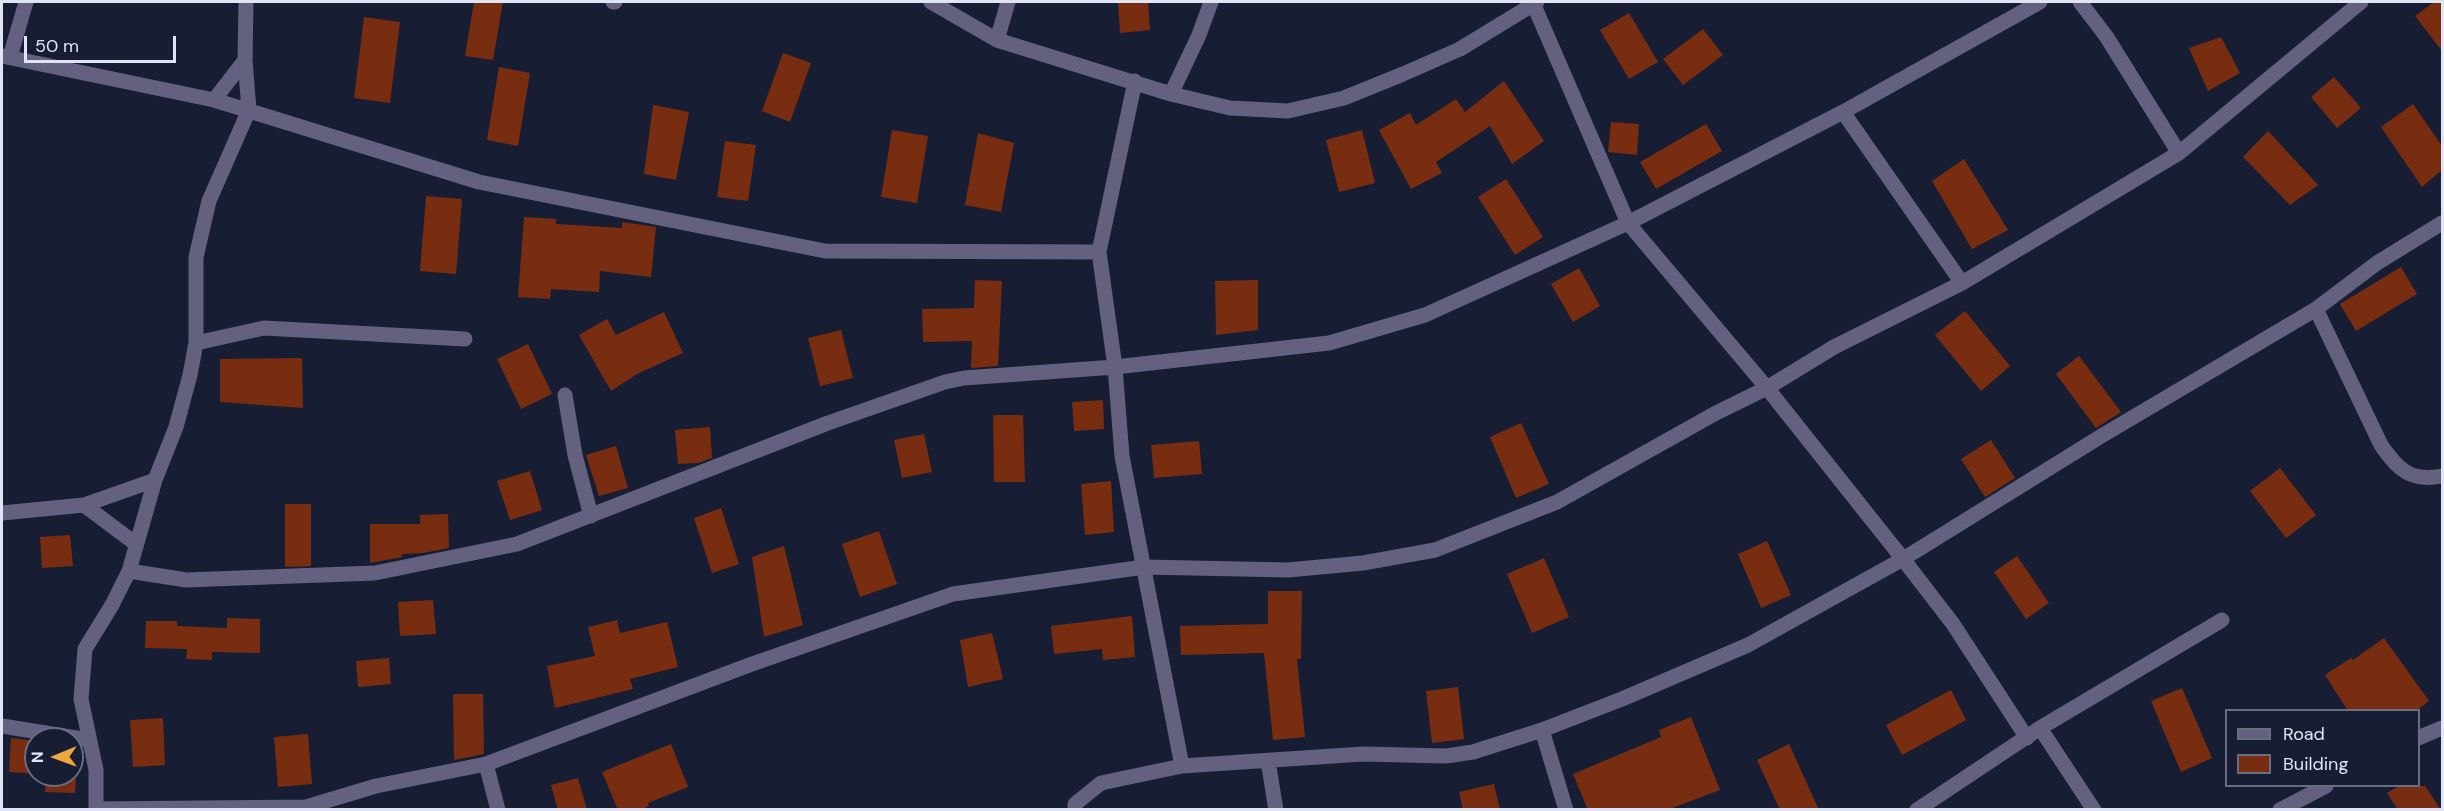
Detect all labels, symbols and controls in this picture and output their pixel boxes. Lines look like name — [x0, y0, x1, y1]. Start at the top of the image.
scale bar — [27, 24, 178, 62]
text: 50 m — [35, 34, 79, 58]
legend — [2225, 709, 2420, 787]
text: Road — [2283, 722, 2325, 746]
north arrow — [24, 727, 84, 787]
text: N — [27, 751, 48, 763]
text: Building — [2283, 752, 2348, 776]

